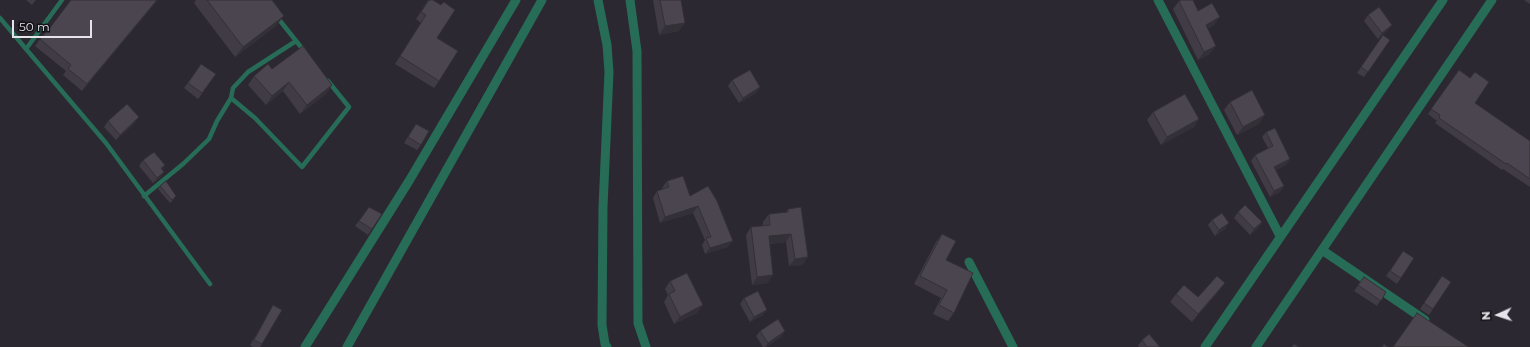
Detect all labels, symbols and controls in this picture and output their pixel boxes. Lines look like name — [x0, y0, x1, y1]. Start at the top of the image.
scale bar — [14, 12, 94, 38]
text: 50 m — [19, 19, 50, 34]
north arrow — [1478, 295, 1518, 335]
text: N — [1479, 311, 1493, 320]

